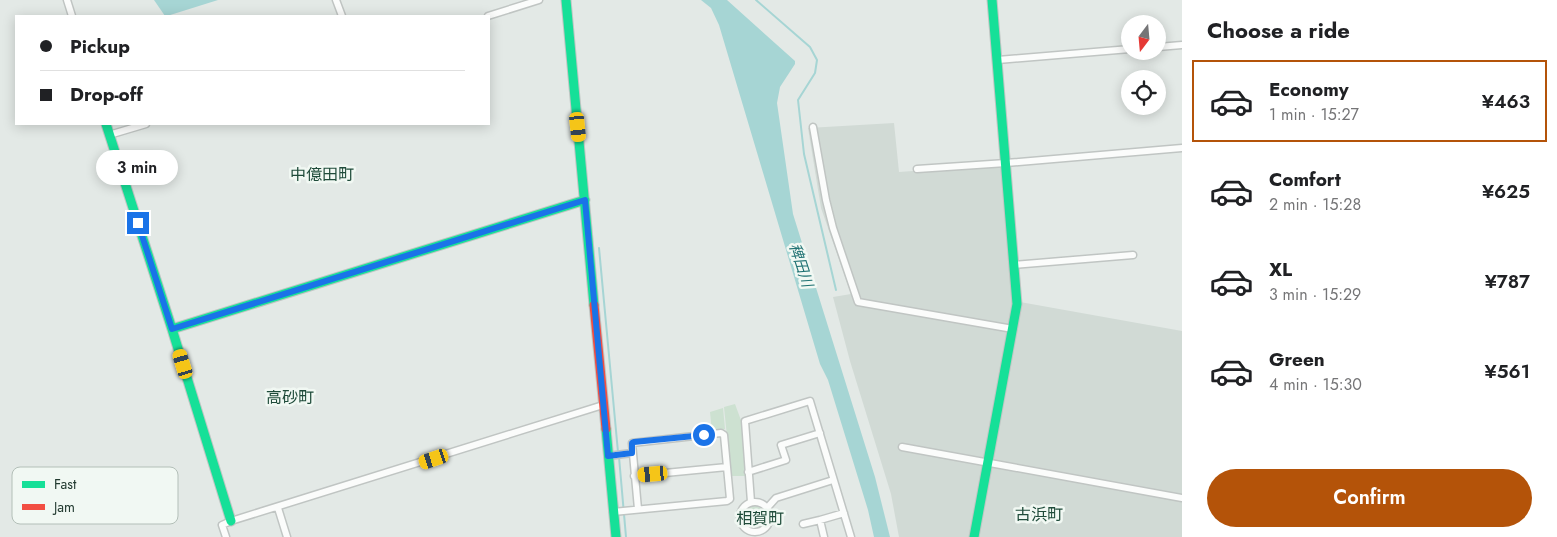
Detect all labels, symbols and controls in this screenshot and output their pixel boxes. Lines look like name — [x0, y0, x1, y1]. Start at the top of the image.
text: Choose a ride — [1207, 14, 1350, 46]
north arrow — [1121, 15, 1166, 60]
map controls — [1121, 15, 1166, 115]
text: Pickup — [70, 33, 130, 60]
button: locate — [1121, 70, 1166, 115]
text: Economy — [1269, 76, 1349, 103]
icon: car — [1209, 79, 1254, 124]
text: Drop-off — [70, 81, 143, 108]
text: ¥463 — [1482, 88, 1530, 115]
text: 1 min · 15:27 — [1269, 103, 1359, 126]
car — [568, 111, 587, 143]
callout: 3 min — [97, 150, 179, 186]
text: 3 min — [117, 156, 157, 179]
district label: 中億田町 — [290, 163, 354, 186]
text: Comfort — [1269, 166, 1341, 193]
icon: car — [1209, 169, 1254, 214]
text: ¥625 — [1482, 178, 1530, 205]
text: 2 min · 15:28 — [1269, 193, 1361, 216]
route end — [127, 212, 149, 234]
water label: 稗田川 — [784, 240, 819, 292]
text: XL — [1269, 256, 1292, 283]
icon: car — [1209, 259, 1254, 304]
text: ¥787 — [1485, 268, 1530, 295]
text: 3 min · 15:29 — [1269, 283, 1361, 306]
text: Green — [1269, 346, 1325, 373]
car — [171, 347, 194, 381]
icon: car — [1209, 349, 1254, 394]
text: ¥561 — [1485, 358, 1530, 385]
text: 4 min · 15:30 — [1269, 373, 1362, 396]
district label: 高砂町 — [266, 386, 314, 409]
route start — [693, 424, 715, 446]
car — [417, 447, 450, 471]
car — [637, 465, 668, 483]
legend — [12, 467, 178, 524]
button: Confirm — [1207, 469, 1532, 527]
text: Fast — [54, 474, 77, 494]
text: Jam — [52, 497, 75, 517]
district label: 古浜町 — [1015, 503, 1063, 526]
district label: 相賀町 — [736, 507, 784, 530]

